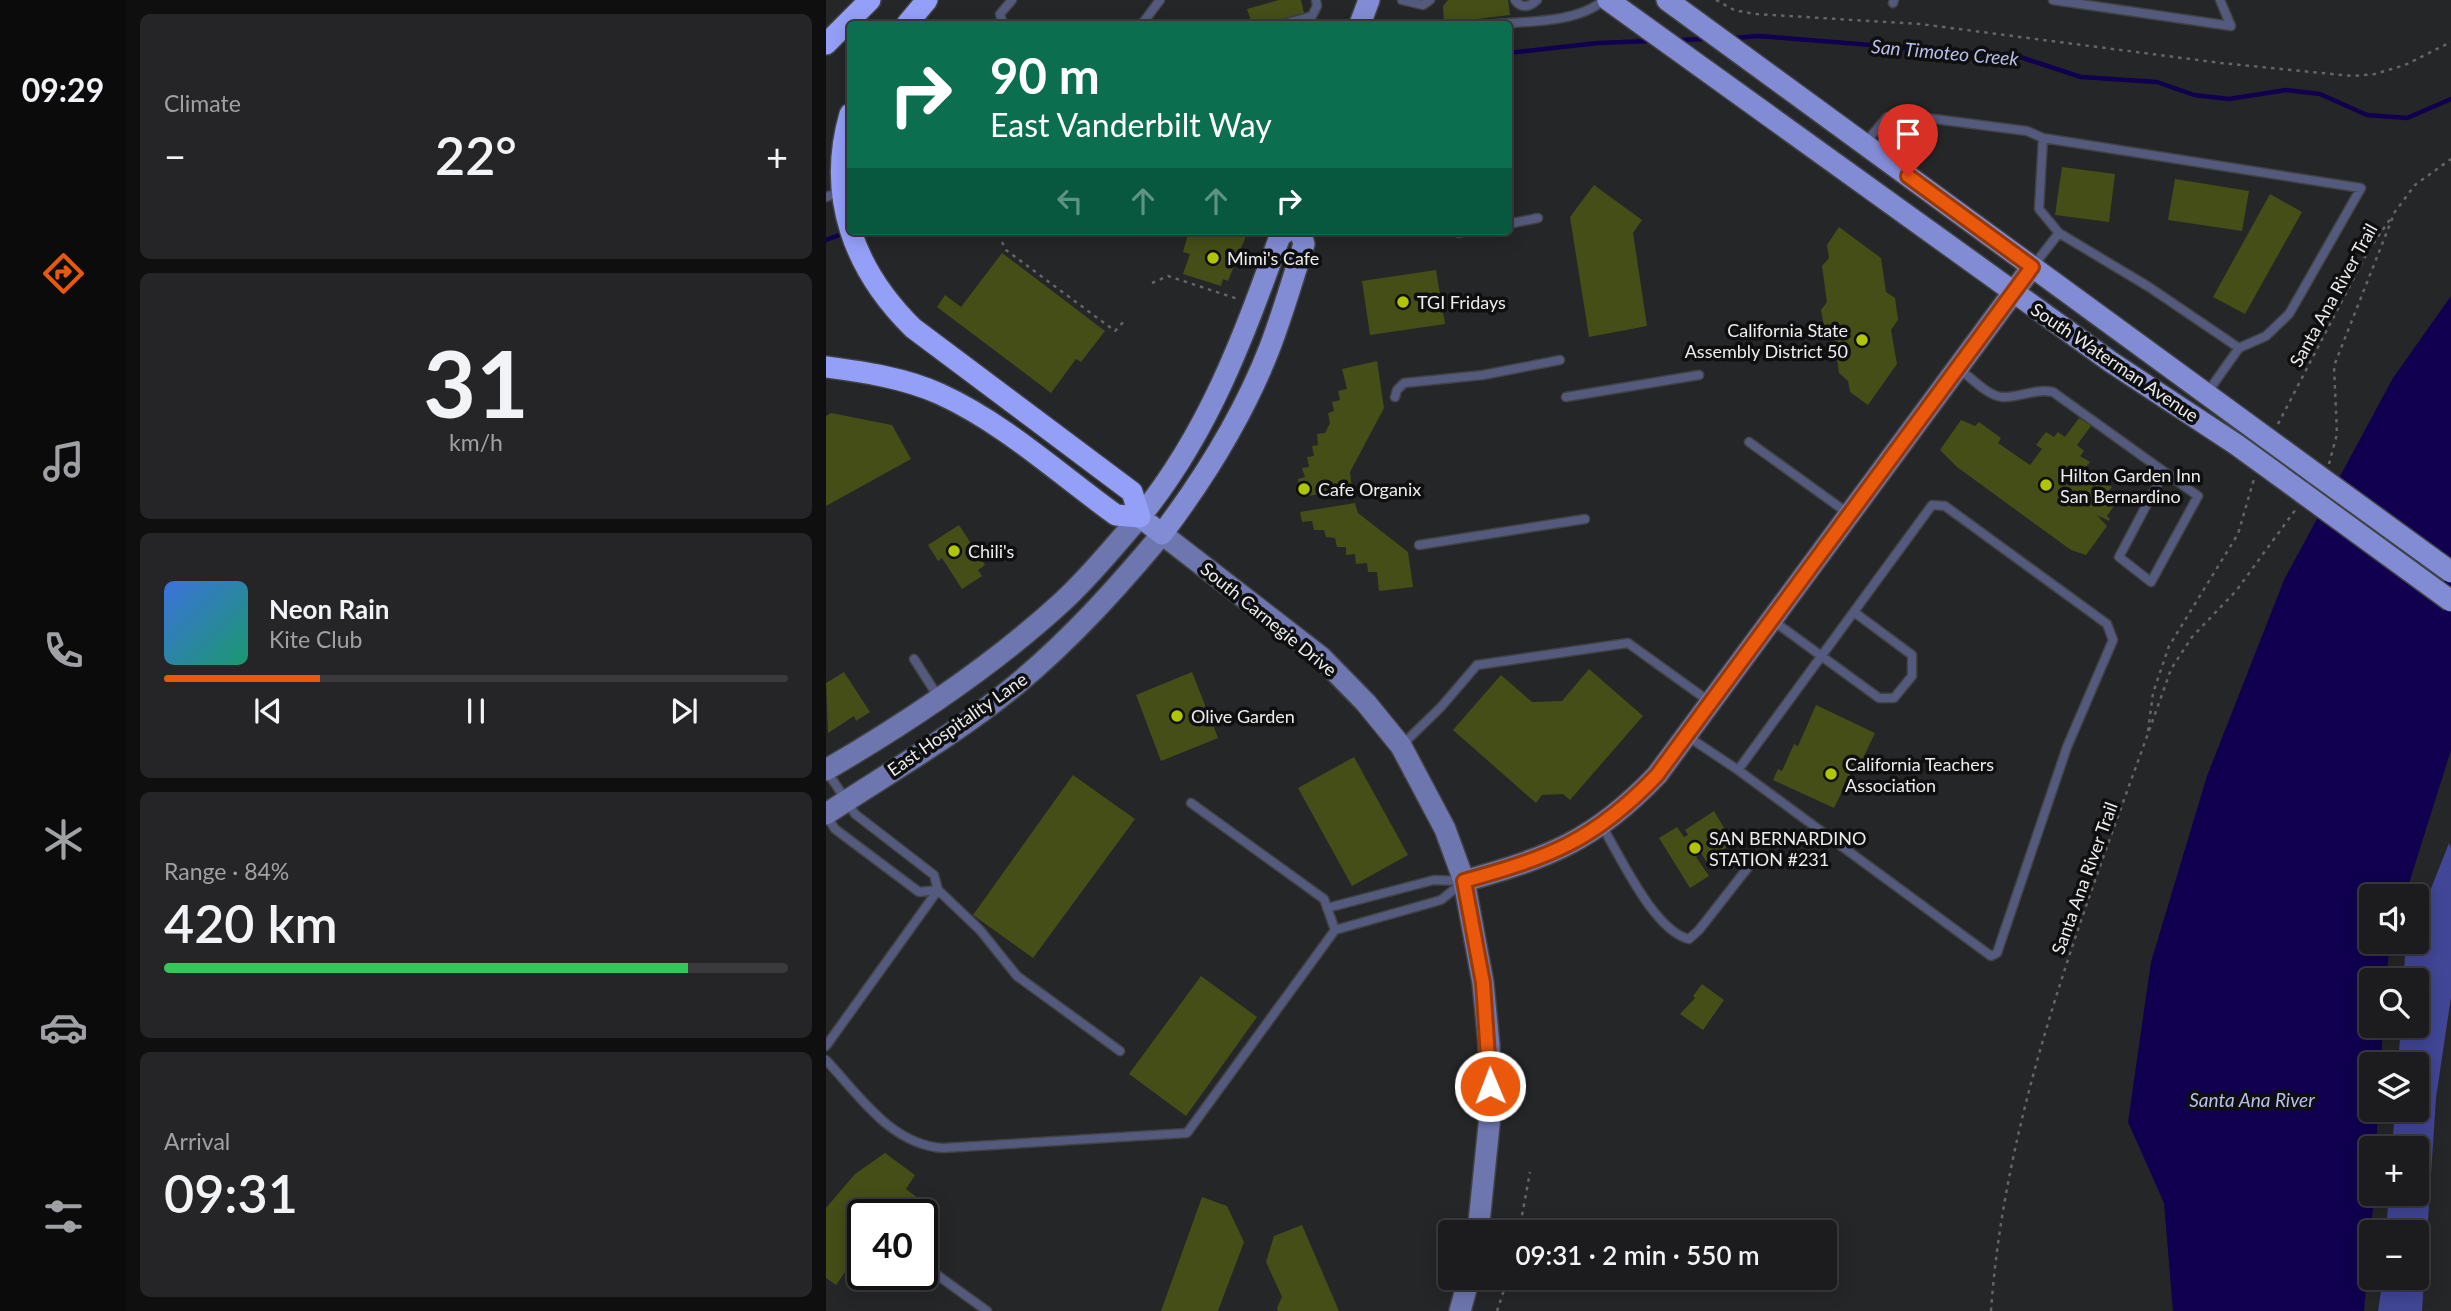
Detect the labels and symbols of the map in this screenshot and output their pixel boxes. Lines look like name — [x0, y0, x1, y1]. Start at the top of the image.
water label: San Timoteo Creek — [1870, 34, 2021, 70]
pin — [1878, 104, 1938, 176]
street label: Santa Ana River Trail — [2284, 219, 2382, 371]
place label: Mimi's Cafe — [1227, 247, 1319, 269]
marker: Mimi's Cafe — [1205, 250, 1221, 266]
place label: TGI Fridays — [1417, 291, 1506, 313]
marker: TGI Fridays — [1395, 294, 1411, 310]
street label: South Waterman Avenue — [2027, 298, 2203, 426]
place label: California State Assembly District 50 — [1685, 319, 1848, 362]
marker: California State Assembly District 50 — [1854, 332, 1870, 348]
place label: Hilton Garden Inn San Bernardino — [2060, 464, 2201, 507]
marker: Hilton Garden Inn San Bernardino — [2038, 477, 2054, 493]
place label: Cafe Organix — [1318, 478, 1421, 500]
marker: Cafe Organix — [1296, 481, 1312, 497]
place label: Chili's — [968, 540, 1014, 562]
marker: Chili's — [946, 543, 962, 559]
street label: South Carnegie Drive — [1196, 557, 1342, 681]
street label: East Hospitality Lane — [883, 668, 1031, 780]
place label: Olive Garden — [1191, 705, 1295, 727]
marker: Olive Garden — [1169, 708, 1185, 724]
place label: California Teachers Association — [1845, 753, 1994, 796]
marker: California Teachers Association — [1823, 766, 1839, 782]
street label: Santa Ana River Trail — [2046, 799, 2122, 957]
place label: SAN BERNARDINO STATION #231 — [1709, 827, 1866, 870]
marker: SAN BERNARDINO STATION #231 — [1687, 840, 1703, 856]
position arrow — [1453, 1049, 1527, 1123]
water label: Santa Ana River — [2189, 1088, 2315, 1111]
speed limit sign: 40 — [847, 1199, 938, 1290]

